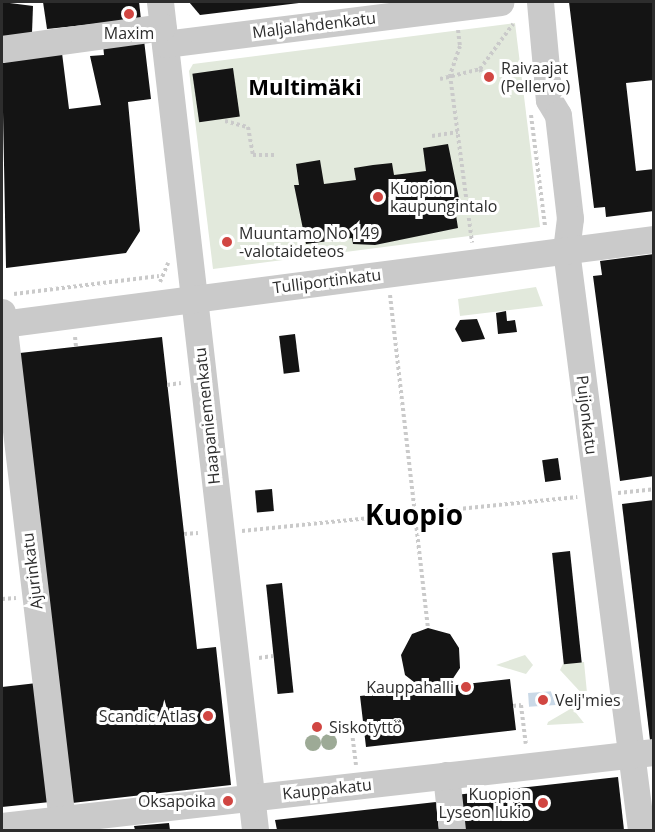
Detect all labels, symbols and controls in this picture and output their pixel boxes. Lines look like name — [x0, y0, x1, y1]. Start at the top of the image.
marker: Maxim — [122, 7, 136, 21]
street label: Maljalahdenkatu — [251, 8, 377, 42]
place label: Maxim — [104, 23, 154, 43]
place label: Raivaajat (Pellervo) — [501, 58, 570, 96]
marker: Raivaajat (Pellervo) — [482, 70, 496, 84]
district label: Multimäki — [248, 74, 362, 100]
place label: Kuopion kaupungintalo — [390, 178, 497, 216]
marker: Kuopion kaupungintalo — [371, 190, 385, 204]
place label: Muuntamo No 149 -valotaideteos — [239, 223, 379, 261]
marker: Muuntamo No 149 -valotaideteos — [220, 235, 234, 249]
street label: Tulliportinkatu — [272, 265, 382, 297]
street label: Haapaniemenkatu — [190, 347, 224, 485]
street label: Puijonkatu — [573, 374, 601, 456]
district label: Kuopio — [365, 497, 463, 531]
street label: Ajurinkatu — [18, 532, 46, 610]
place label: Kauppahalli — [366, 677, 454, 697]
marker: Kauppahalli — [459, 680, 473, 694]
place label: Velj'mies — [555, 690, 621, 710]
marker: Velj'mies — [536, 693, 550, 707]
place label: Scandic Atlas — [99, 706, 196, 726]
marker: Scandic Atlas — [201, 709, 215, 723]
place label: Siskotyttö — [329, 717, 402, 737]
marker: Siskotyttö — [310, 720, 324, 734]
street label: Kauppakatu — [281, 775, 373, 803]
place label: Kuopion Lyseon lukio — [439, 784, 531, 822]
place label: Oksapoika — [138, 791, 216, 811]
marker: Oksapoika — [221, 794, 235, 808]
marker: Kuopion Lyseon lukio — [536, 796, 550, 810]

